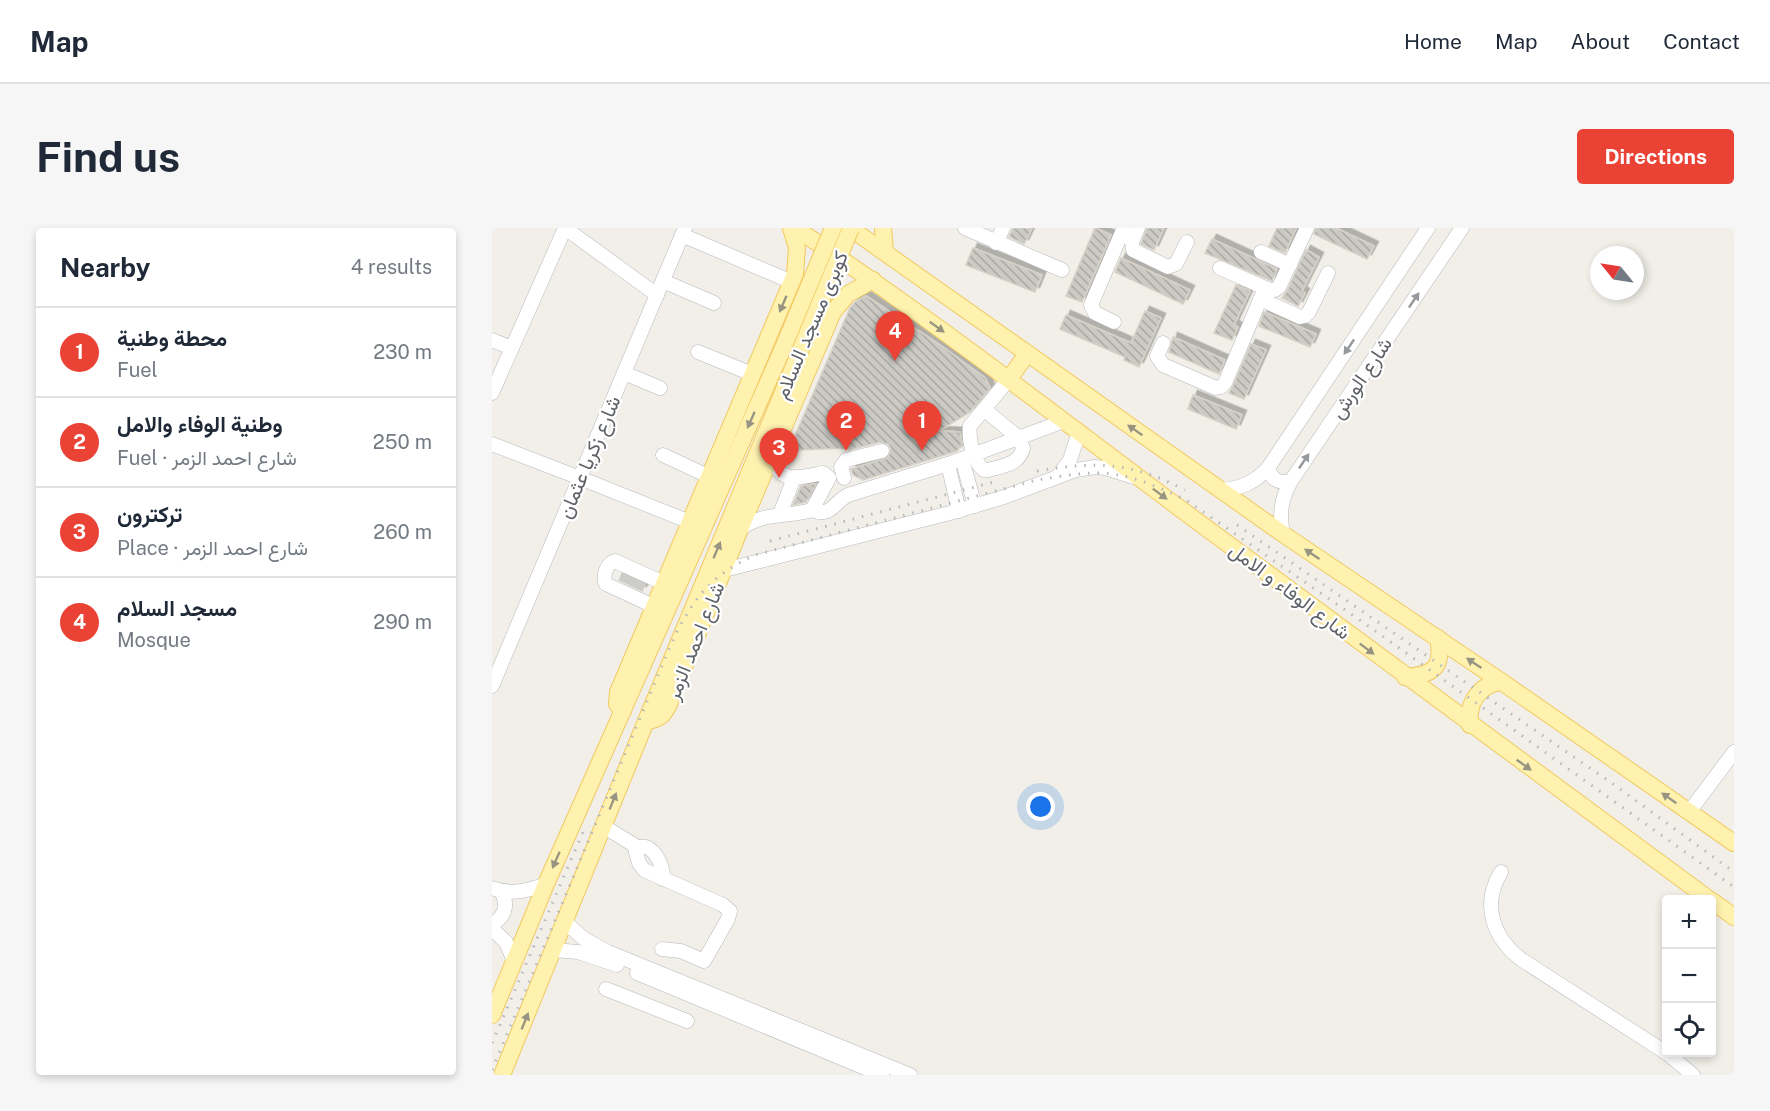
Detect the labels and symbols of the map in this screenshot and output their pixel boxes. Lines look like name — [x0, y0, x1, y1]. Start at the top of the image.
north arrow — [1590, 246, 1644, 300]
street label: كوبرى مسجد السلام — [769, 247, 854, 403]
one-way arrow — [1408, 291, 1419, 308]
one-way arrow — [778, 295, 787, 312]
pin: 4 — [876, 312, 914, 361]
one-way arrow — [929, 321, 945, 333]
street label: شارع الورش — [1325, 333, 1399, 425]
one-way arrow — [1343, 338, 1355, 354]
street label: شارع زكريا عثمان — [552, 392, 627, 523]
pin: 2 — [826, 402, 866, 451]
pin: 1 — [902, 402, 942, 451]
one-way arrow — [746, 412, 756, 430]
one-way arrow — [1128, 424, 1144, 436]
pin: 3 — [760, 428, 798, 478]
one-way arrow — [1298, 454, 1310, 470]
one-way arrow — [1152, 488, 1168, 500]
street label: شارع الوفاء و الامل — [1223, 538, 1355, 646]
one-way arrow — [712, 541, 722, 559]
one-way arrow — [1304, 549, 1320, 560]
street label: شارع احمد الزمر — [660, 579, 731, 705]
one-way arrow — [1360, 642, 1375, 654]
one-way arrow — [1466, 658, 1482, 669]
one-way arrow — [1516, 758, 1531, 770]
one-way arrow — [609, 792, 618, 810]
your location — [1026, 792, 1055, 821]
one-way arrow — [1661, 792, 1677, 804]
one-way arrow — [551, 851, 561, 869]
one-way arrow — [521, 1012, 530, 1030]

